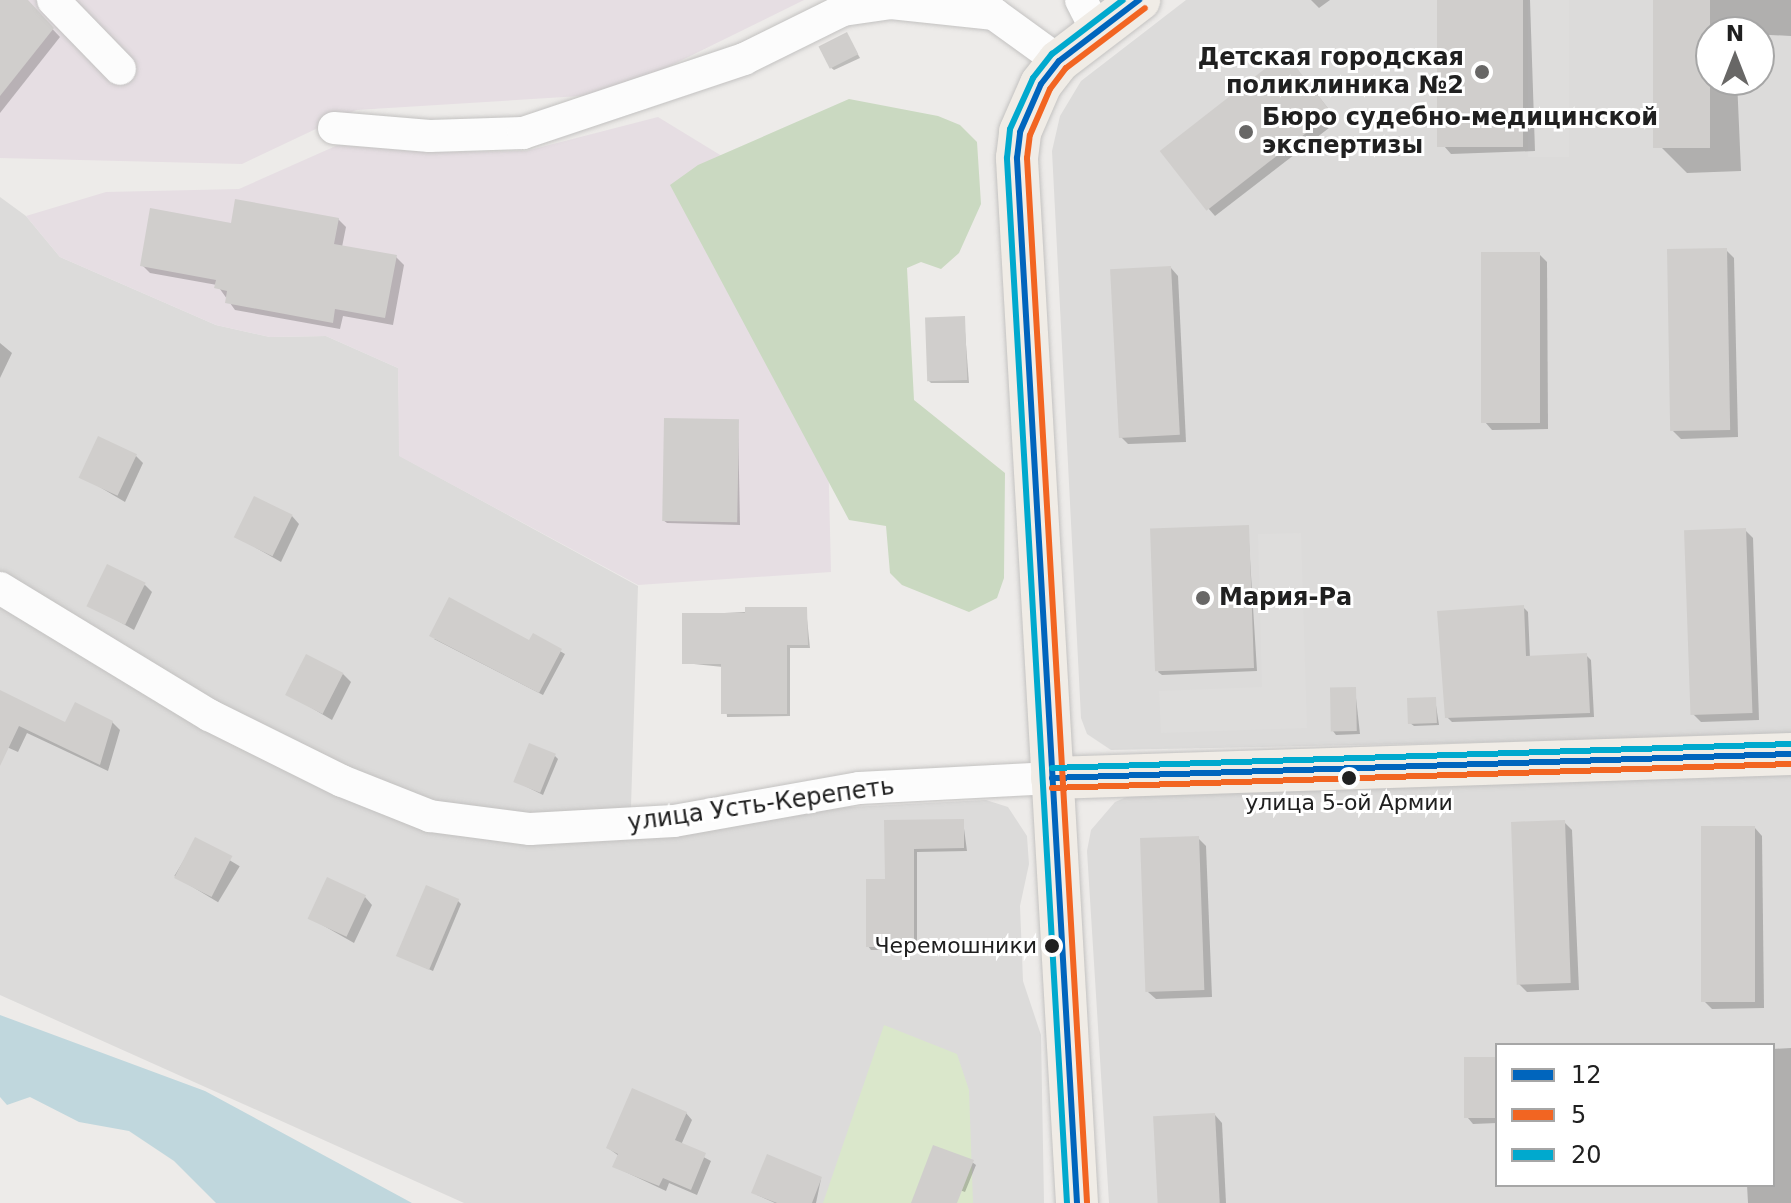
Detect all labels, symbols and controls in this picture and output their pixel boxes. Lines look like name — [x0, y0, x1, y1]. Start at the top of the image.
north arrow — [1695, 16, 1775, 96]
text: N — [1726, 21, 1744, 46]
place label: Детская городская поликлиника №2 — [1198, 44, 1464, 100]
marker: Детская городская поликлиника №2 — [1471, 61, 1493, 83]
place label: Бюро судебно-медицинской экспертизы — [1262, 104, 1658, 160]
marker: Бюро судебно-медицинской экспертизы — [1237, 123, 1255, 141]
place label: Мария-Ра — [1219, 584, 1352, 612]
marker: Мария-Ра — [1194, 589, 1212, 607]
marker: улица 5-ой Армии — [1341, 770, 1357, 786]
street label: улица Усть-Керепеть — [626, 772, 896, 838]
place label: улица 5-ой Армии — [1245, 790, 1453, 816]
place label: Черемошники — [874, 933, 1037, 959]
marker: Черемошники — [1044, 938, 1060, 954]
legend — [1495, 1043, 1775, 1187]
text: 12 — [1571, 1061, 1602, 1089]
text: 5 — [1571, 1101, 1586, 1129]
text: 20 — [1571, 1141, 1602, 1169]

